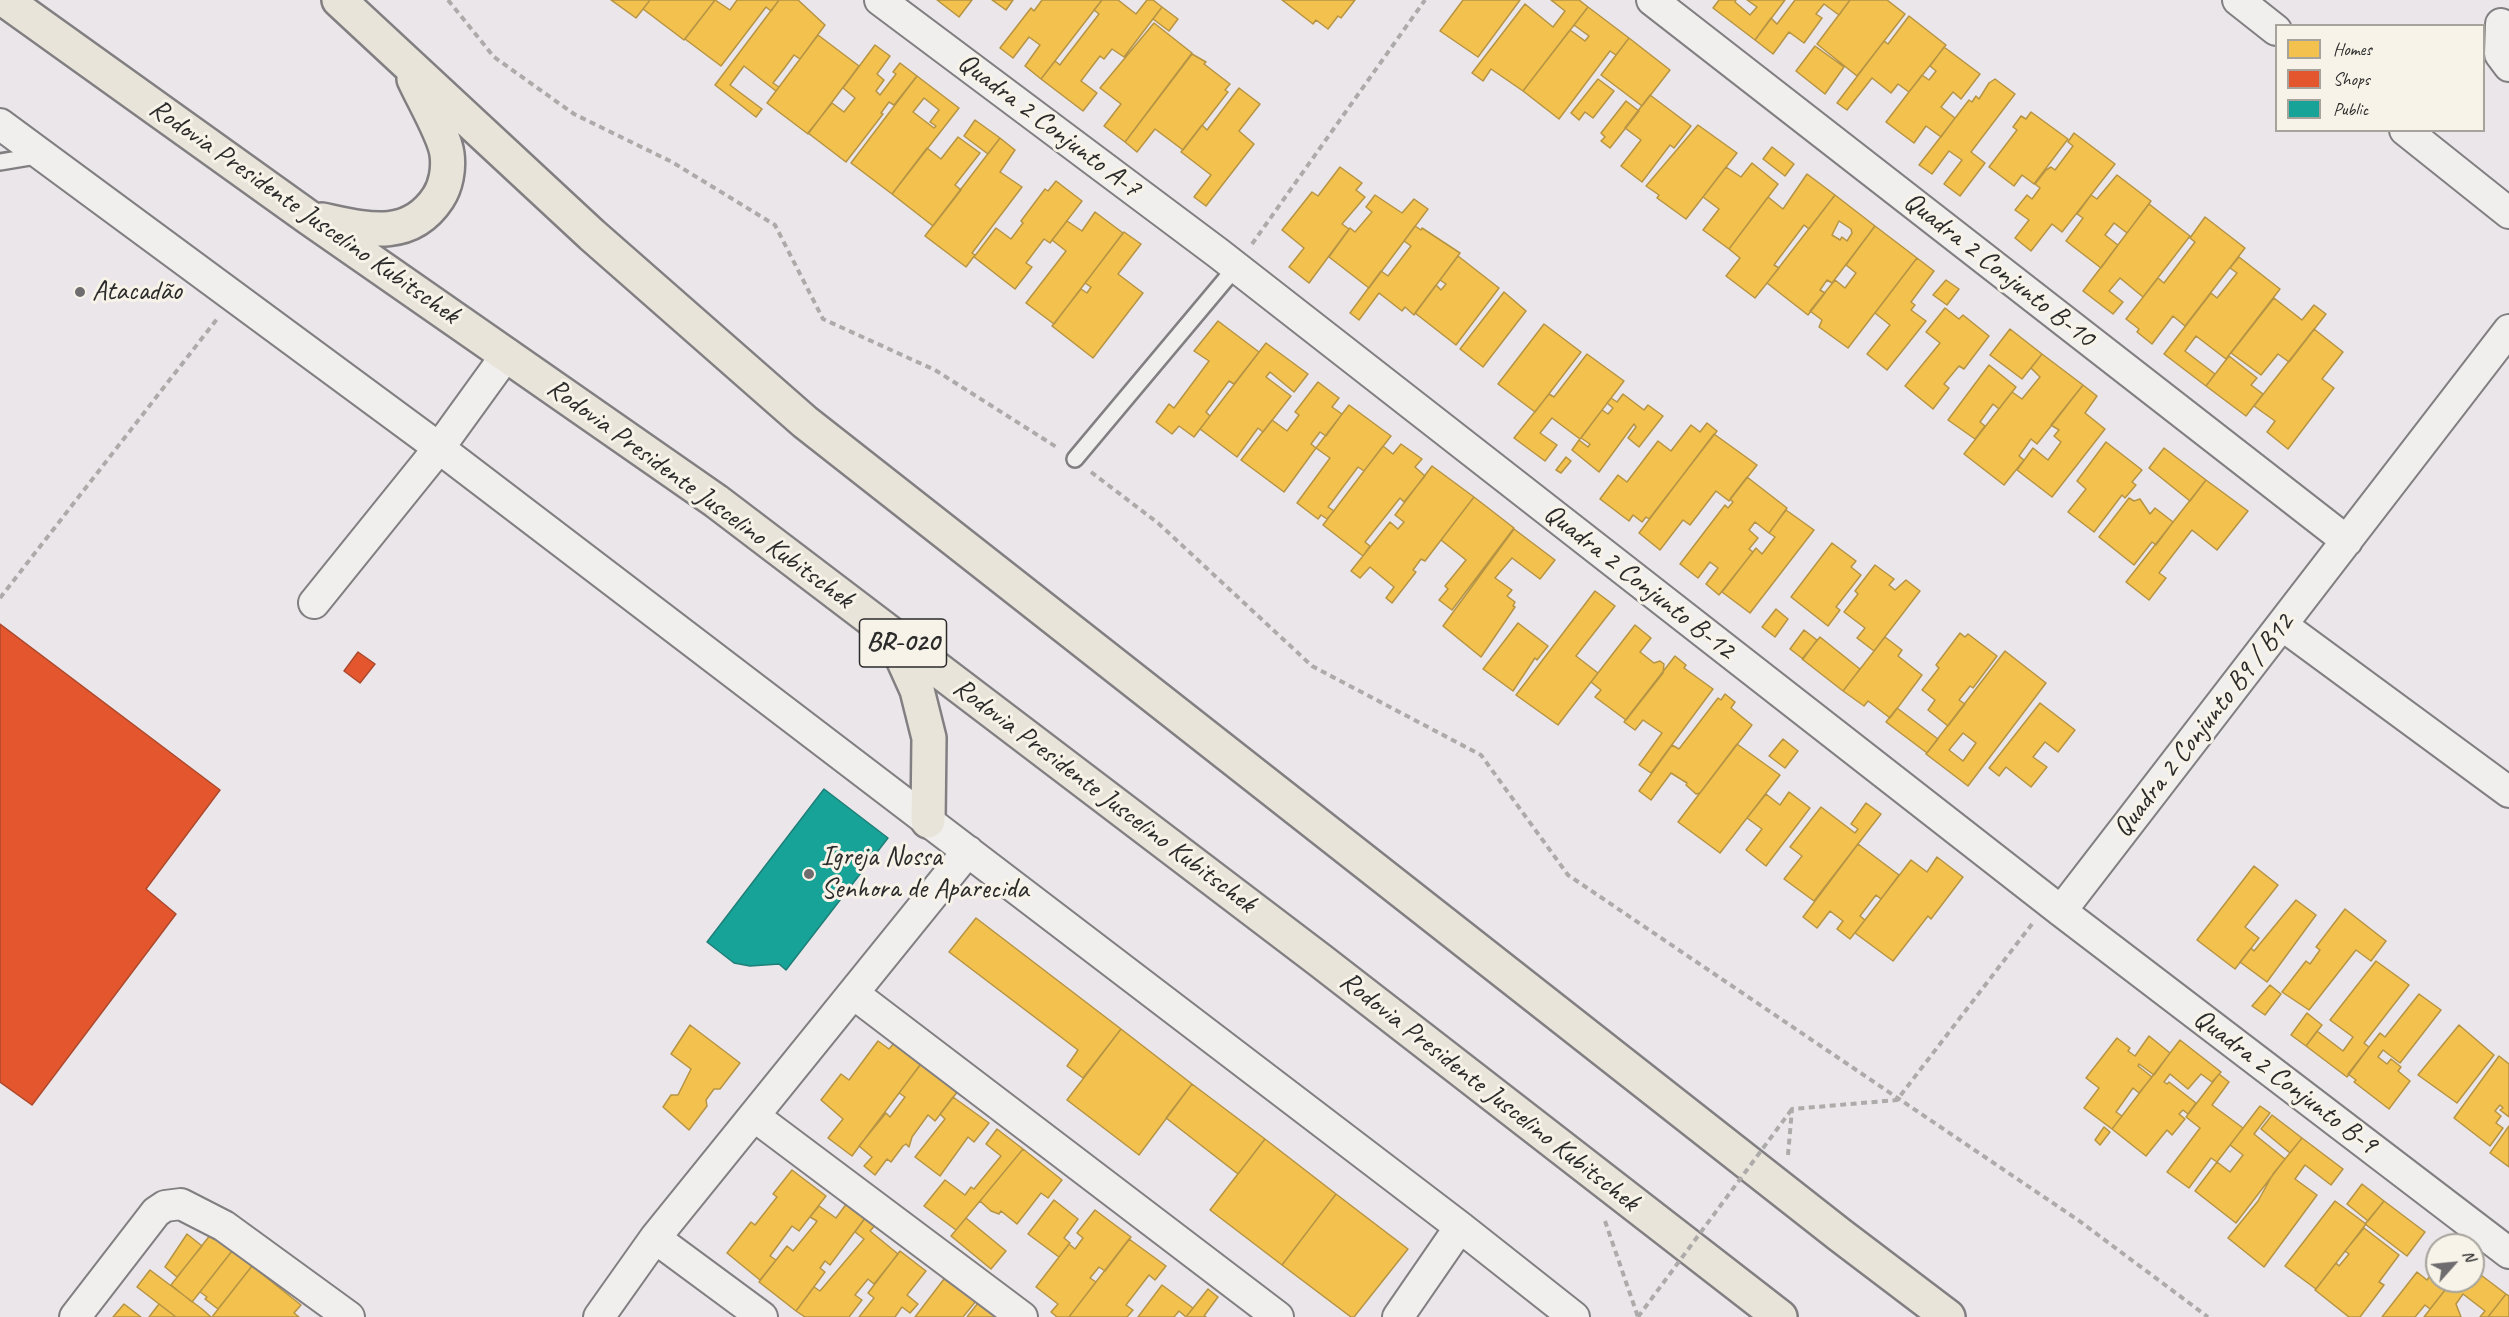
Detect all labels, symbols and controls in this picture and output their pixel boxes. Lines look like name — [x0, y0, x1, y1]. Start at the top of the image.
legend — [2275, 24, 2485, 132]
text: Homes — [2333, 38, 2372, 60]
street label: Quadra 2 Conjunto A-7 — [951, 46, 1147, 206]
text: Shops — [2333, 68, 2370, 90]
street label: Rodovia Presidente Juscelino Kubitschek — [143, 92, 465, 332]
text: Public — [2333, 98, 2368, 120]
street label: Quadra 2 Conjunto B-10 — [1897, 185, 2101, 355]
place label: Atacadão — [92, 275, 182, 309]
marker: Atacadão — [73, 285, 87, 299]
street label: Rodovia Presidente Juscelino Kubitschek — [540, 372, 860, 616]
street label: Quadra 2 Conjunto B-12 — [1537, 497, 1741, 667]
street label: Quadra 2 Conjunto B9 / B12 — [2106, 608, 2302, 844]
road number: BR-020 — [860, 619, 946, 667]
street label: Rodovia Presidente Juscelino Kubitschek — [946, 671, 1262, 921]
place label: Igreja Nossa Senhora de Aparecida — [821, 841, 1029, 907]
marker: Igreja Nossa Senhora de Aparecida — [802, 867, 816, 881]
street label: Rodovia Presidente Juscelino Kubitschek — [1333, 965, 1645, 1219]
street label: Quadra 2 Conjunto B-9 — [2187, 1002, 2383, 1162]
north arrow — [2425, 1233, 2485, 1293]
text: N — [2458, 1247, 2480, 1265]

